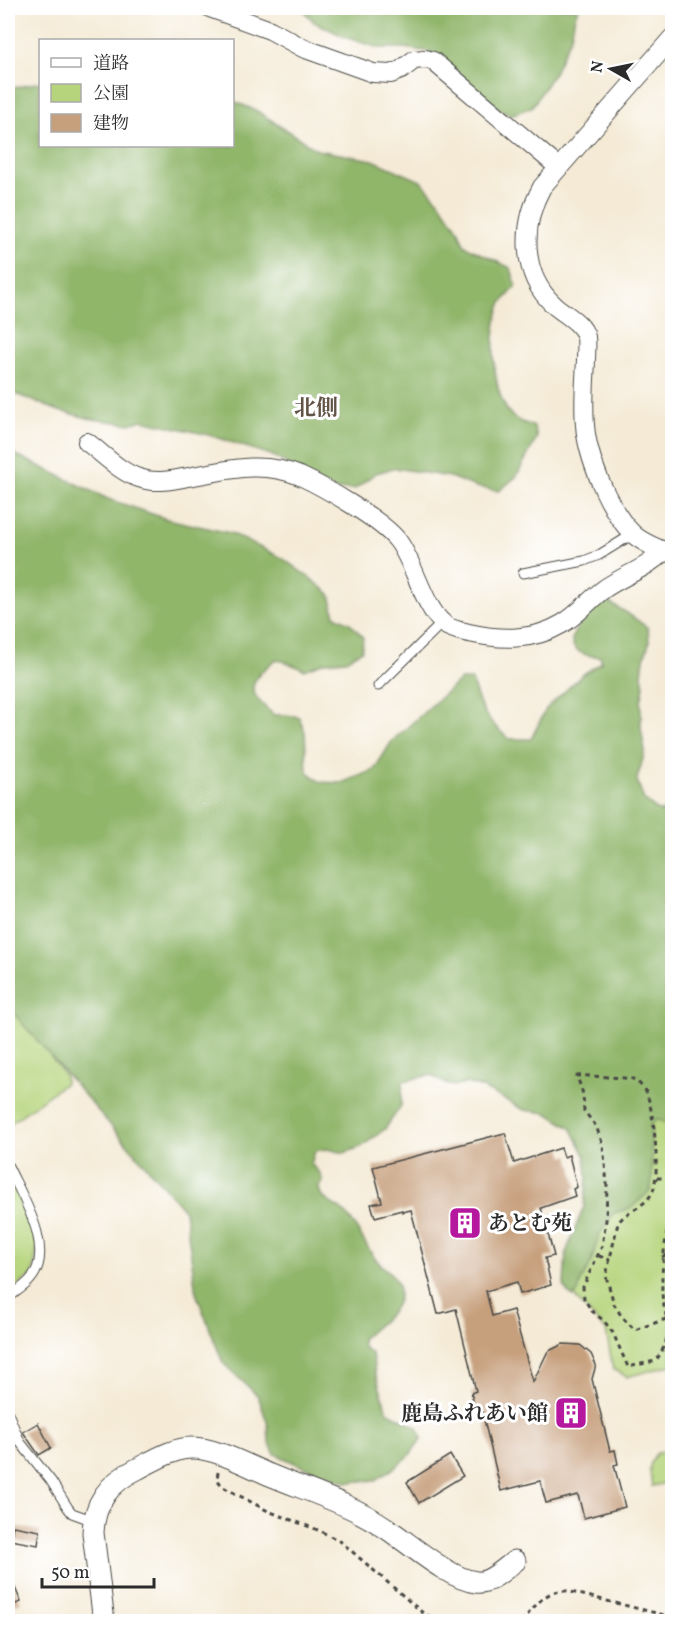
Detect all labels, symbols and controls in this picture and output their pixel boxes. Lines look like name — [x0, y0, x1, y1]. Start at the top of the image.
legend — [39, 39, 234, 147]
north arrow — [581, 39, 641, 99]
text: 道路 — [93, 52, 129, 77]
text: N — [586, 59, 610, 74]
text: 公園 — [93, 82, 129, 107]
text: 建物 — [93, 112, 129, 137]
district label: 北側 — [294, 394, 338, 425]
building icon: あとむ苑 — [447, 1205, 483, 1241]
place label: あとむ苑 — [488, 1210, 572, 1239]
building icon: 鹿島ふれあい館 — [553, 1395, 589, 1431]
place label: 鹿島ふれあい館 — [401, 1400, 548, 1429]
scale bar — [42, 1551, 154, 1589]
text: 50 m — [51, 1561, 90, 1586]

